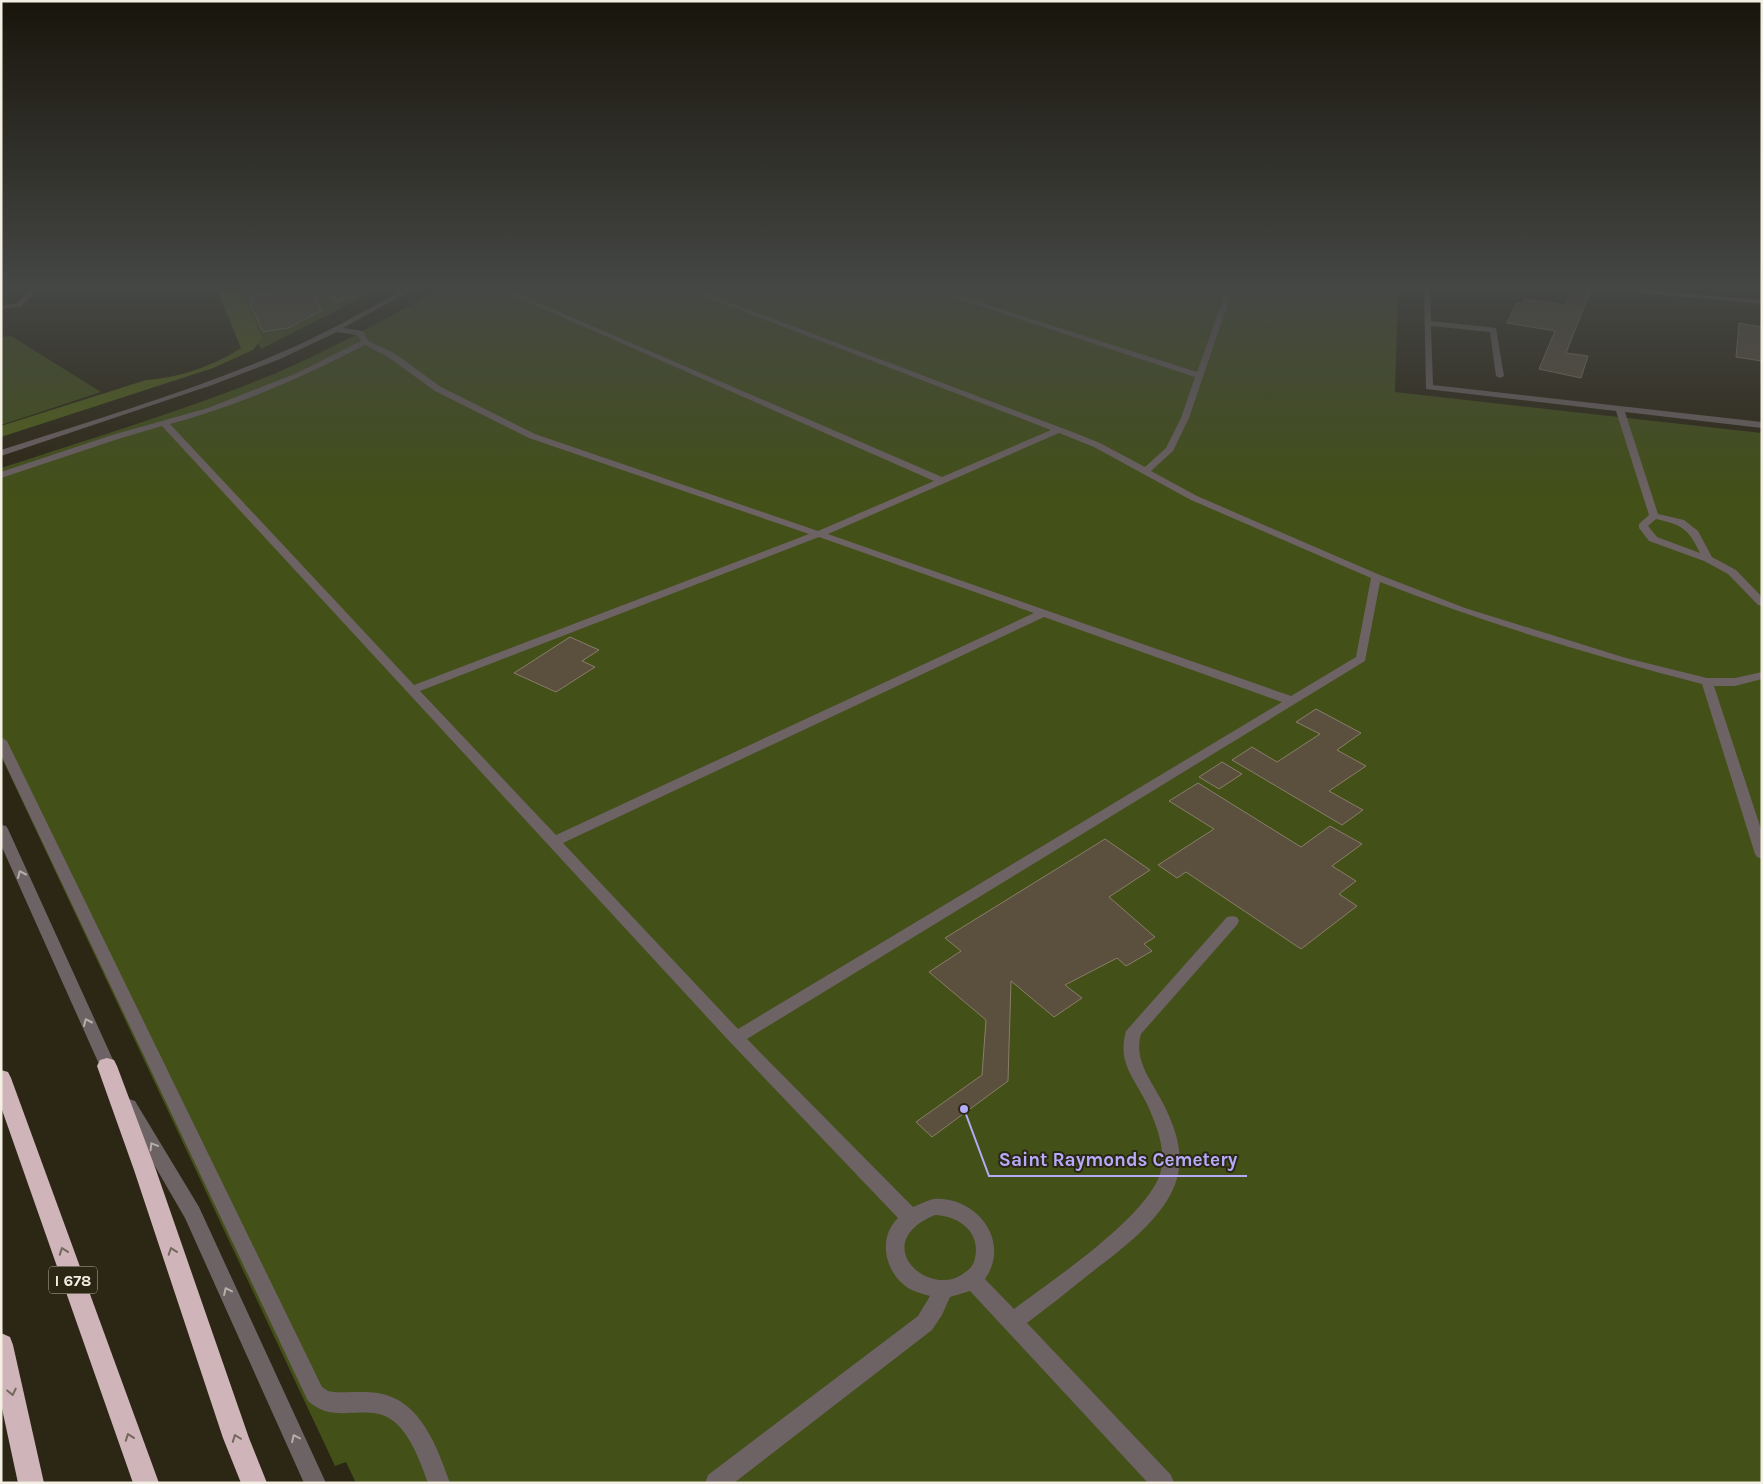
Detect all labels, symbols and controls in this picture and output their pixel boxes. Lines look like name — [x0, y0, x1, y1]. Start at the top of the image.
one-way arrow — [17, 870, 28, 879]
one-way arrow — [83, 1018, 94, 1027]
callout: Saint Raymonds Cemetery — [989, 1142, 1247, 1176]
one-way arrow — [150, 1143, 160, 1152]
text: Saint Raymonds Cemetery — [999, 1149, 1238, 1171]
one-way arrow — [59, 1247, 69, 1256]
one-way arrow — [167, 1247, 177, 1256]
road number: I 678 — [49, 1266, 97, 1294]
one-way arrow — [223, 1287, 234, 1296]
one-way arrow — [6, 1388, 17, 1396]
one-way arrow — [125, 1433, 135, 1442]
one-way arrow — [232, 1434, 242, 1442]
one-way arrow — [290, 1434, 301, 1443]

